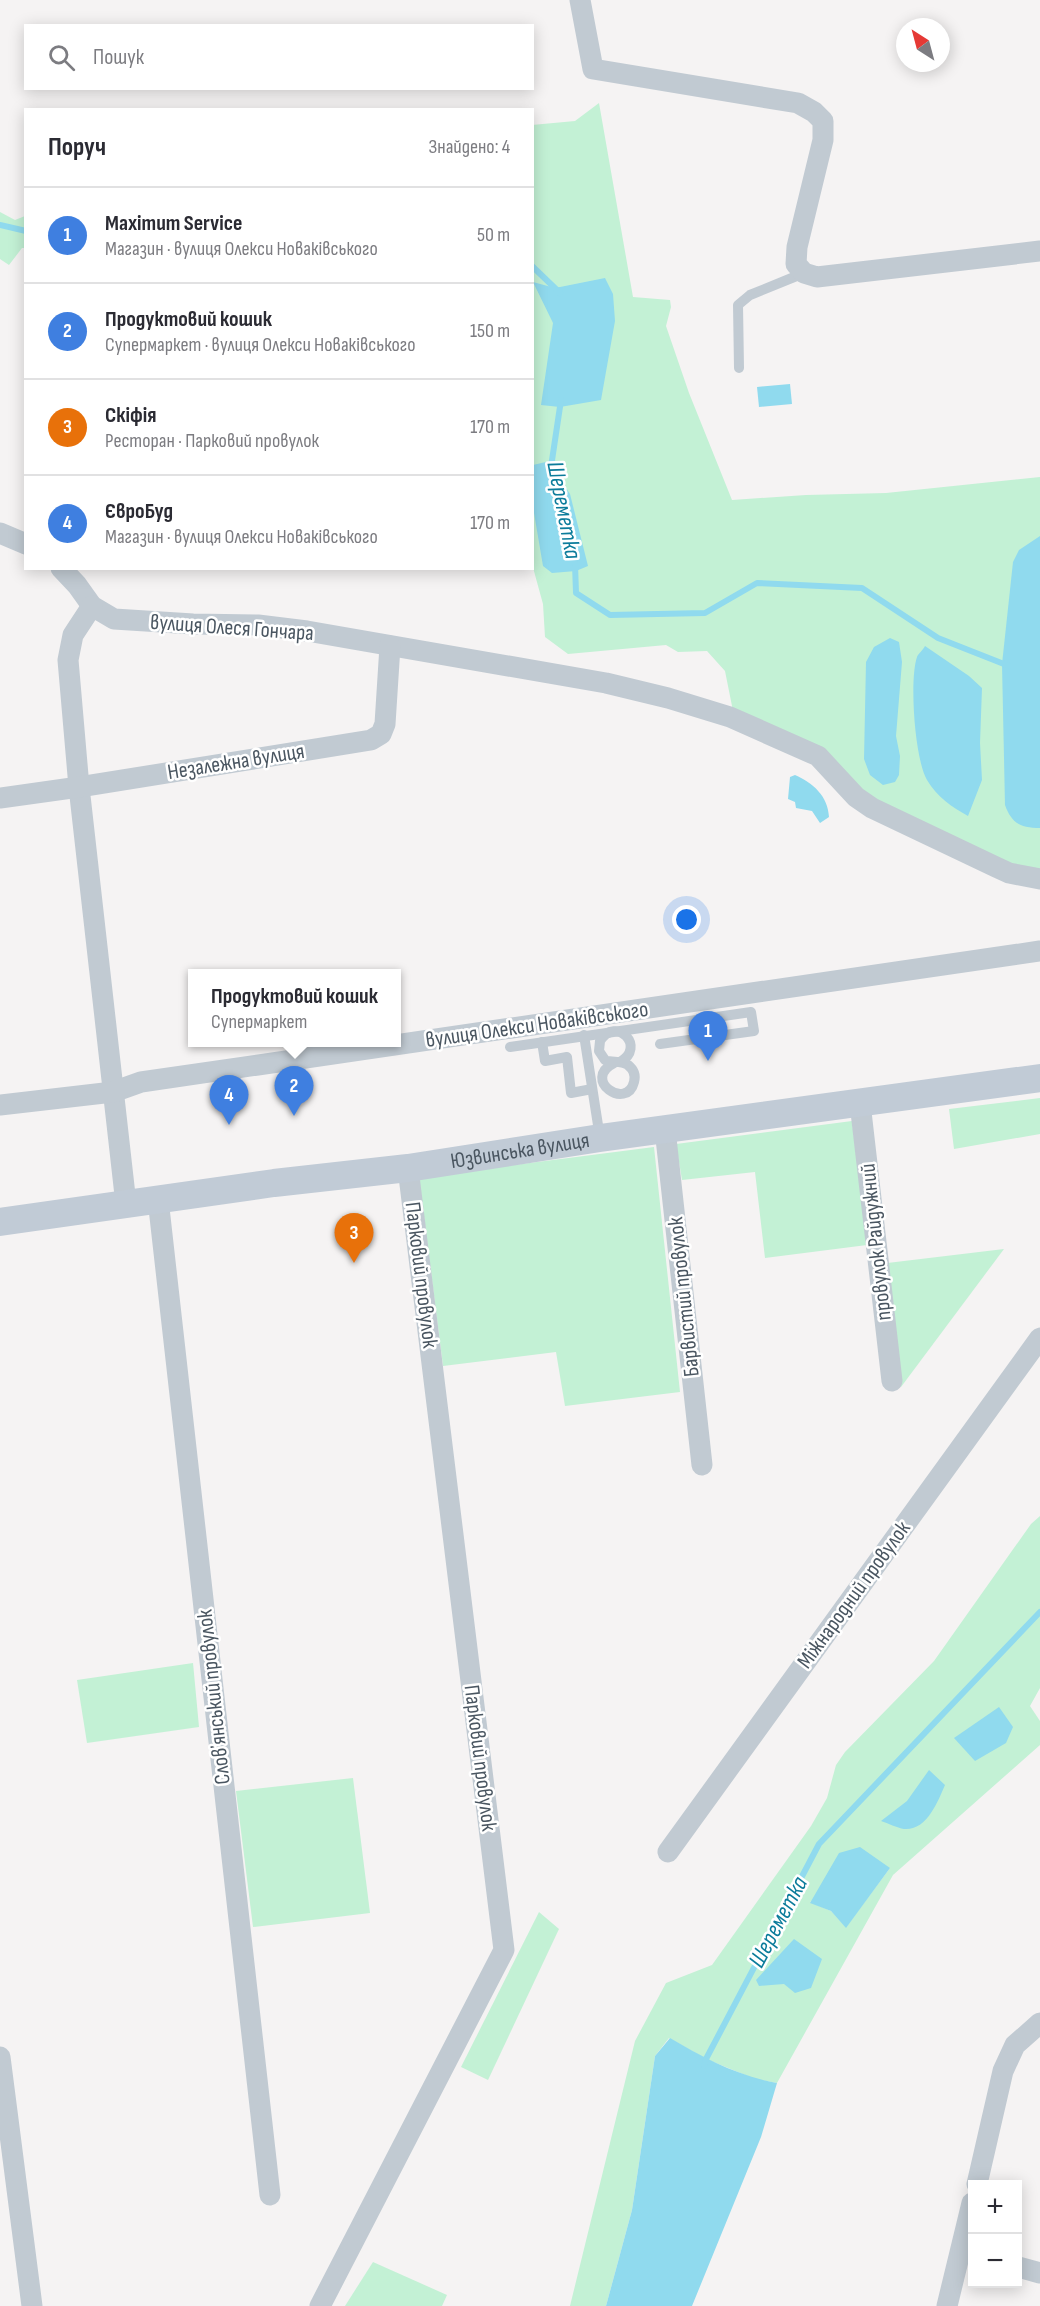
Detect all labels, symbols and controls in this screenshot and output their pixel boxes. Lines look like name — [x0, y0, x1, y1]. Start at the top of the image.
north arrow — [896, 18, 950, 72]
search box — [24, 24, 534, 90]
icon: search — [45, 41, 78, 74]
text: Пошук — [93, 44, 144, 71]
text: Поруч — [48, 132, 106, 163]
text: Знайдено: 4 — [428, 135, 510, 159]
text: Maximum Service — [105, 210, 242, 237]
text: 1 — [64, 223, 71, 247]
text: 50 m — [477, 223, 510, 247]
text: Магазин · вулиця Олекси Новаківського — [105, 237, 378, 261]
text: Продуктовий кошик — [105, 306, 272, 333]
text: 2 — [63, 319, 72, 343]
text: 150 m — [470, 319, 510, 343]
text: Супермаркет · вулиця Олекси Новаківського — [105, 333, 415, 357]
text: Скіфія — [105, 402, 156, 429]
text: 3 — [63, 415, 72, 439]
text: 170 m — [470, 415, 510, 439]
text: Ресторан · Парковий провулок — [105, 429, 319, 453]
water label: Шереметка — [540, 459, 588, 562]
text: ЄвроБуд — [105, 498, 173, 525]
text: 4 — [63, 511, 72, 535]
text: 170 m — [470, 511, 510, 535]
text: Магазин · вулиця Олекси Новаківського — [105, 525, 378, 549]
street label: вулиця Олеся Гончара — [149, 609, 315, 647]
street label: Незалежна вулиця — [166, 738, 306, 786]
your location — [672, 905, 701, 934]
popup — [188, 969, 401, 1047]
text: Продуктовий кошик — [211, 983, 378, 1010]
street label: вулиця Олекси Новаківського — [424, 996, 650, 1054]
text: Супермаркет — [211, 1010, 307, 1034]
pin: 1 — [688, 1012, 728, 1061]
pin: 2 — [274, 1066, 314, 1116]
pin: 4 — [210, 1076, 248, 1125]
street label: Юзвинська вулиця — [449, 1126, 591, 1175]
street label: провулок Райдужний — [854, 1162, 898, 1322]
street label: Парковий провулок — [399, 1200, 443, 1350]
pin: 3 — [334, 1214, 374, 1263]
street label: Барвистий провулок — [662, 1215, 706, 1378]
street label: Міжнародний провулок — [792, 1516, 917, 1674]
street label: Словʼянський провулок — [191, 1608, 237, 1786]
street label: Парковий провулок — [458, 1683, 502, 1833]
water label: Шереметка — [742, 1871, 814, 1972]
map controls — [968, 2180, 1022, 2288]
button: + — [968, 2180, 1022, 2234]
button: − — [968, 2234, 1022, 2288]

